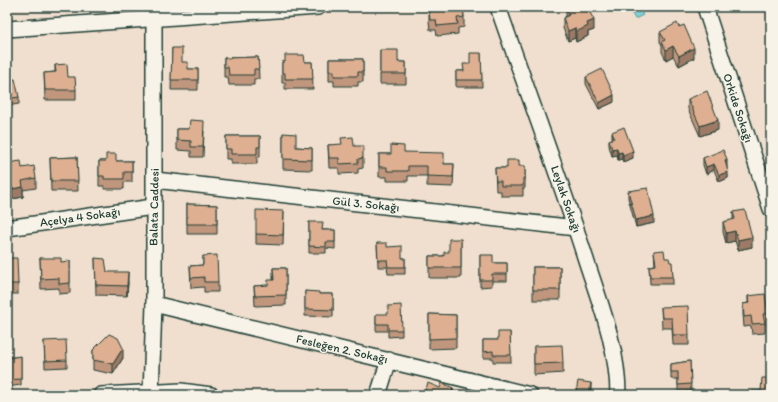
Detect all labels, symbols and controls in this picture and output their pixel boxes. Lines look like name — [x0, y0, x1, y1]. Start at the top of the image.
street label: Orkide Sokağı — [720, 72, 756, 144]
street label: Leylak Sokağı — [548, 164, 584, 234]
street label: Balata Caddesi — [146, 168, 162, 246]
street label: Gül 3. Sokağı — [332, 194, 400, 214]
street label: Açelya 4 Sokağı — [39, 204, 121, 230]
street label: Fesleğen 2. Sokağı — [295, 332, 389, 366]

